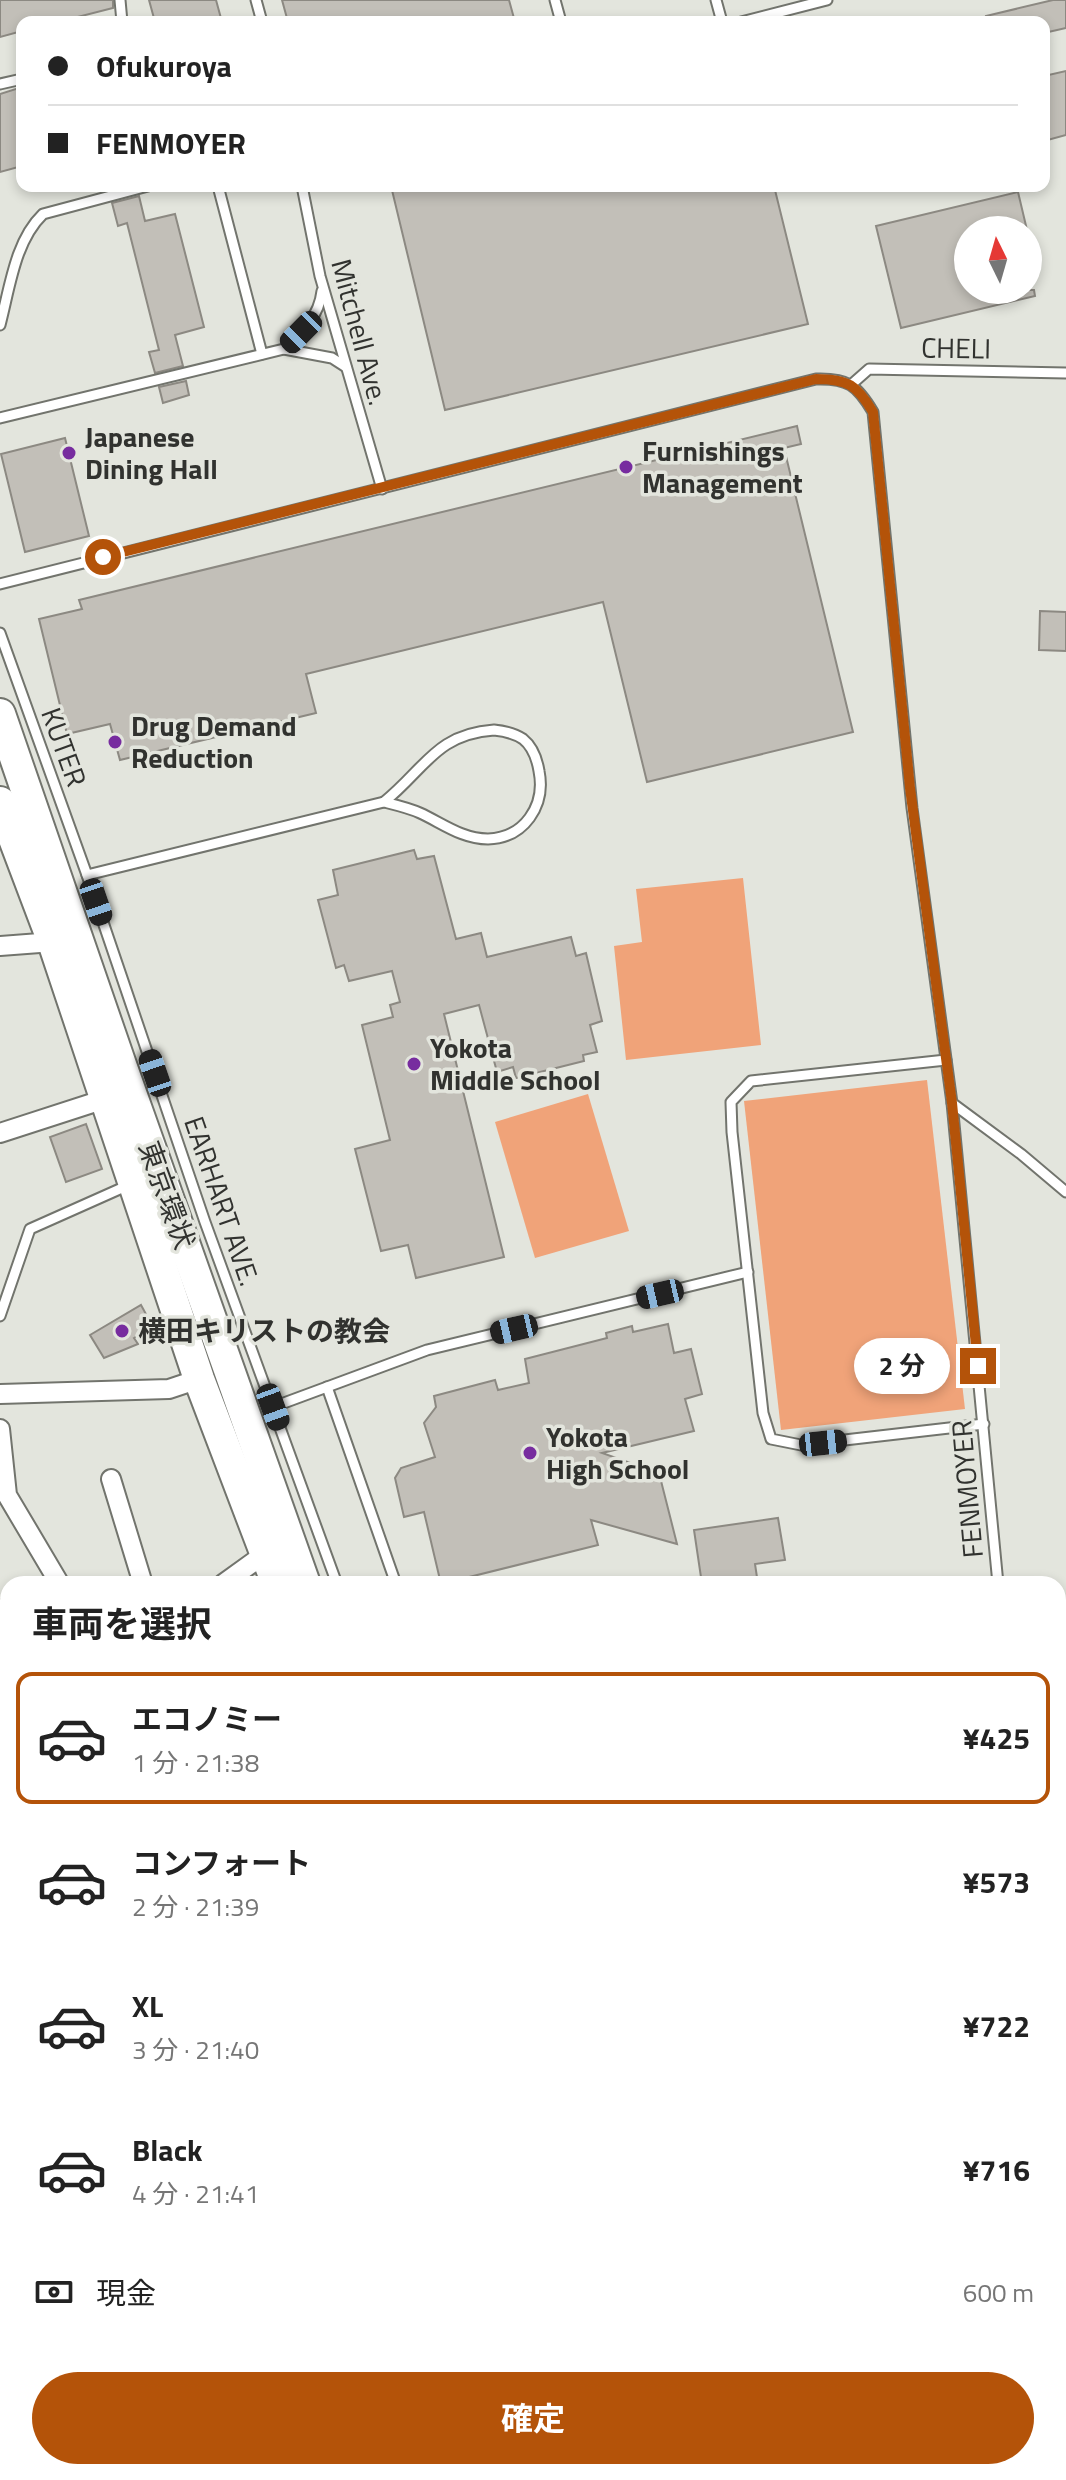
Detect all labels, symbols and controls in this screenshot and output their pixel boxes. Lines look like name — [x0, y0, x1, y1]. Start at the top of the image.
text: Ofukuroya — [96, 43, 232, 89]
text: FENMOYER — [96, 120, 246, 166]
north arrow — [954, 216, 1042, 304]
map controls — [954, 216, 1042, 304]
street label: Mitchell Ave. — [320, 254, 401, 410]
car — [276, 307, 326, 357]
street label: CHELI — [921, 325, 991, 370]
place label: Japanese Dining Hall — [85, 415, 218, 490]
place label: Furnishings Management — [642, 429, 803, 504]
marker: Japanese Dining Hall — [60, 444, 78, 462]
marker: Furnishings Management — [617, 458, 635, 476]
route start — [85, 539, 121, 575]
street label: KUTER — [30, 701, 99, 792]
place label: Drug Demand Reduction — [131, 704, 297, 779]
marker: Drug Demand Reduction — [106, 733, 124, 751]
car — [77, 875, 115, 929]
place label: Yokota Middle School — [430, 1026, 601, 1101]
car — [136, 1046, 174, 1100]
marker: Yokota Middle School — [405, 1055, 423, 1073]
street label: EARHART AVE. — [173, 1110, 272, 1291]
street label: 東京環状 — [128, 1135, 207, 1255]
car — [634, 1277, 686, 1311]
place label: 横田キリストの教会 — [138, 1309, 390, 1352]
car — [488, 1312, 540, 1346]
marker: 横田キリストの教会 — [113, 1322, 131, 1340]
callout: 2 分 — [854, 1338, 950, 1394]
text: 2 分 — [879, 1346, 925, 1385]
route end — [960, 1348, 996, 1384]
car — [254, 1380, 292, 1434]
place label: Yokota High School — [546, 1415, 689, 1490]
street label: FENMOYER — [939, 1418, 994, 1560]
car — [798, 1429, 848, 1457]
marker: Yokota High School — [521, 1444, 539, 1462]
text: 車両を選択 — [32, 1596, 212, 1651]
text: エコノミー — [132, 1696, 282, 1742]
icon: car — [36, 1702, 108, 1774]
text: ¥425 — [963, 1715, 1030, 1761]
text: 1 分 · 21:38 — [132, 1743, 259, 1782]
text: コンフォート — [132, 1840, 311, 1886]
icon: car — [36, 1846, 108, 1918]
text: ¥573 — [963, 1859, 1030, 1905]
text: 2 分 · 21:39 — [132, 1887, 259, 1926]
text: XL — [132, 1983, 163, 2029]
icon: car — [36, 1990, 108, 2062]
text: ¥722 — [963, 2003, 1030, 2049]
text: 3 分 · 21:40 — [132, 2030, 259, 2069]
text: Black — [132, 2127, 203, 2173]
icon: car — [36, 2134, 108, 2206]
text: ¥716 — [963, 2147, 1030, 2193]
text: 4 分 · 21:41 — [132, 2174, 259, 2213]
icon: cash — [32, 2270, 76, 2314]
text: 現金 — [96, 2270, 156, 2316]
text: 600 m — [963, 2273, 1034, 2312]
button: 確定 — [32, 2372, 1034, 2464]

